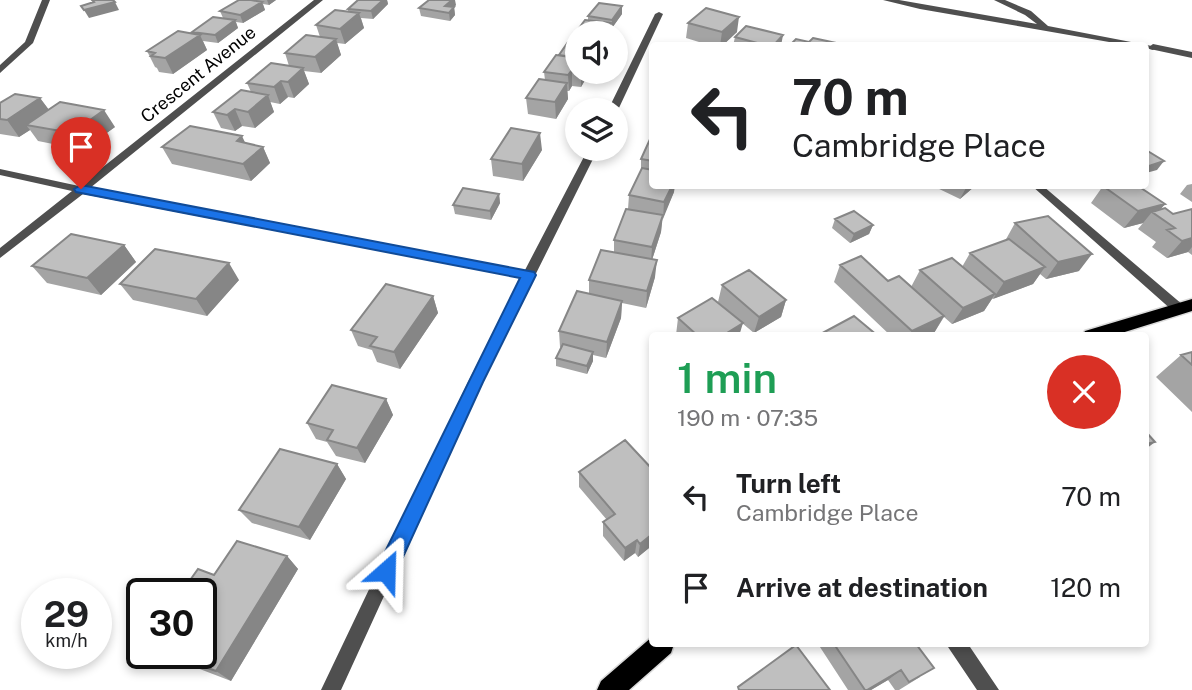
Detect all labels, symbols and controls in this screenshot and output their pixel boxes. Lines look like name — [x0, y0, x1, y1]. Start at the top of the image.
street label: Crescent Avenue — [136, 21, 260, 127]
map controls — [565, 21, 628, 161]
button: sound — [565, 21, 628, 84]
text: 70 m — [792, 68, 909, 126]
icon: left — [677, 70, 768, 161]
button: layers — [565, 98, 628, 161]
pin — [51, 117, 111, 189]
text: Cambridge Place — [792, 127, 1046, 164]
icon: arrive — [62, 128, 100, 166]
text: 1 min — [677, 353, 777, 402]
button: close — [1047, 355, 1121, 429]
text: 190 m · 07:35 — [677, 404, 818, 431]
text: Turn left — [736, 468, 841, 499]
icon: left — [677, 478, 715, 516]
text: 70 m — [1061, 481, 1121, 512]
text: Cambridge Place — [736, 499, 918, 526]
position arrow — [349, 534, 423, 608]
icon: arrive — [677, 569, 715, 607]
text: Arrive at destination — [736, 572, 988, 603]
text: 120 m — [1050, 572, 1121, 603]
speed limit sign: 30 — [126, 578, 217, 669]
text: 29 — [44, 594, 89, 635]
text: km/h — [45, 630, 88, 651]

